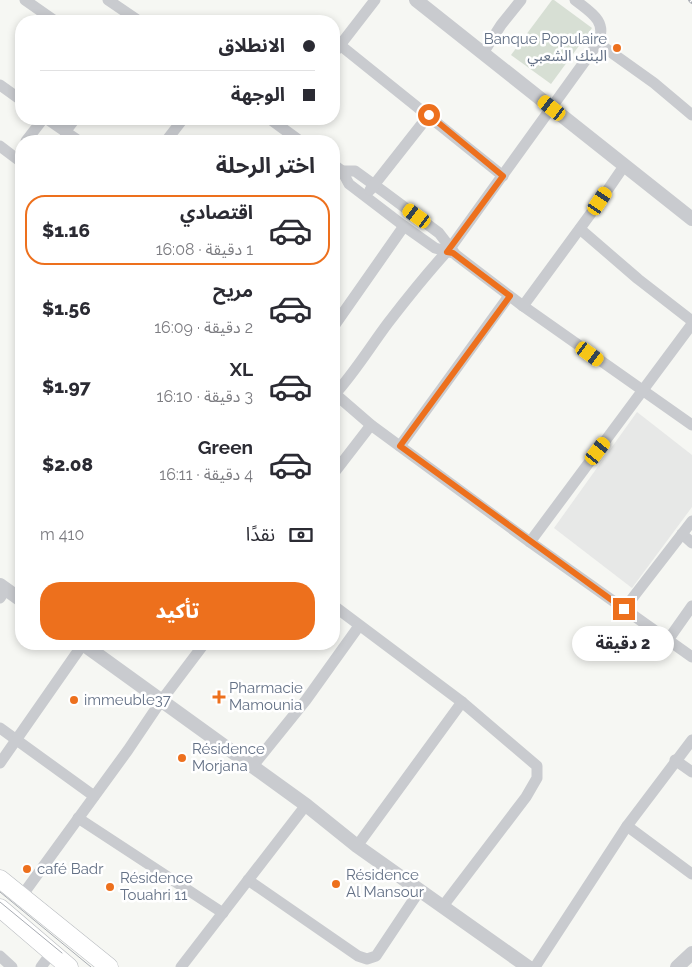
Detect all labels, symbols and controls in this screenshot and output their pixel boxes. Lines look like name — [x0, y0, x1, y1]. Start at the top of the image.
place label: Banque Populaire البنك الشعبي — [484, 30, 607, 67]
text: الانطلاق — [219, 34, 285, 56]
marker: Banque Populaire البنك الشعبي — [611, 42, 623, 54]
text: الوجهة — [231, 83, 285, 105]
car — [535, 93, 568, 123]
route start — [418, 104, 440, 126]
text: اختر الرحلة — [216, 152, 315, 178]
car — [585, 184, 614, 218]
text: اقتصادي — [180, 201, 253, 223]
car — [400, 201, 433, 231]
icon: car — [268, 208, 313, 253]
text: $1.16 — [42, 219, 90, 241]
text: 1 دقيقة · 16:08 — [156, 240, 253, 259]
text: مريح — [213, 279, 253, 301]
icon: car — [268, 286, 313, 331]
text: $1.56 — [42, 297, 91, 319]
text: 2 دقيقة · 16:09 — [154, 318, 253, 337]
car — [573, 339, 606, 369]
text: XL — [230, 358, 253, 380]
icon: car — [268, 364, 313, 409]
text: $1.97 — [42, 375, 91, 397]
text: 3 دقيقة · 16:10 — [157, 387, 253, 406]
car — [582, 435, 613, 467]
text: Green — [198, 436, 253, 458]
icon: car — [268, 442, 313, 487]
text: $2.08 — [42, 453, 93, 475]
text: 4 دقيقة · 16:11 — [159, 465, 253, 484]
icon: cash — [287, 521, 315, 549]
text: نقدًا — [246, 523, 275, 545]
text: 410 m — [40, 525, 84, 544]
button: تأكيد — [40, 582, 315, 640]
route end — [613, 598, 635, 620]
callout: 2 دقيقة — [573, 626, 675, 662]
text: 2 دقيقة — [596, 634, 650, 653]
place label: Pharmacie Mamounia — [229, 679, 303, 714]
place label: immeuble37 — [84, 691, 171, 709]
marker: Pharmacie Mamounia — [213, 691, 225, 703]
marker: immeuble37 — [68, 694, 80, 706]
place label: Résidence Morjana — [192, 740, 265, 775]
marker: Résidence Morjana — [176, 752, 188, 764]
place label: café Badr — [37, 860, 104, 878]
marker: café Badr — [21, 863, 33, 875]
place label: Résidence Al Mansour — [346, 866, 425, 901]
place label: Résidence Touahri 11 — [120, 869, 193, 904]
marker: Résidence Al Mansour — [330, 878, 342, 890]
marker: Résidence Touahri 11 — [104, 881, 116, 893]

